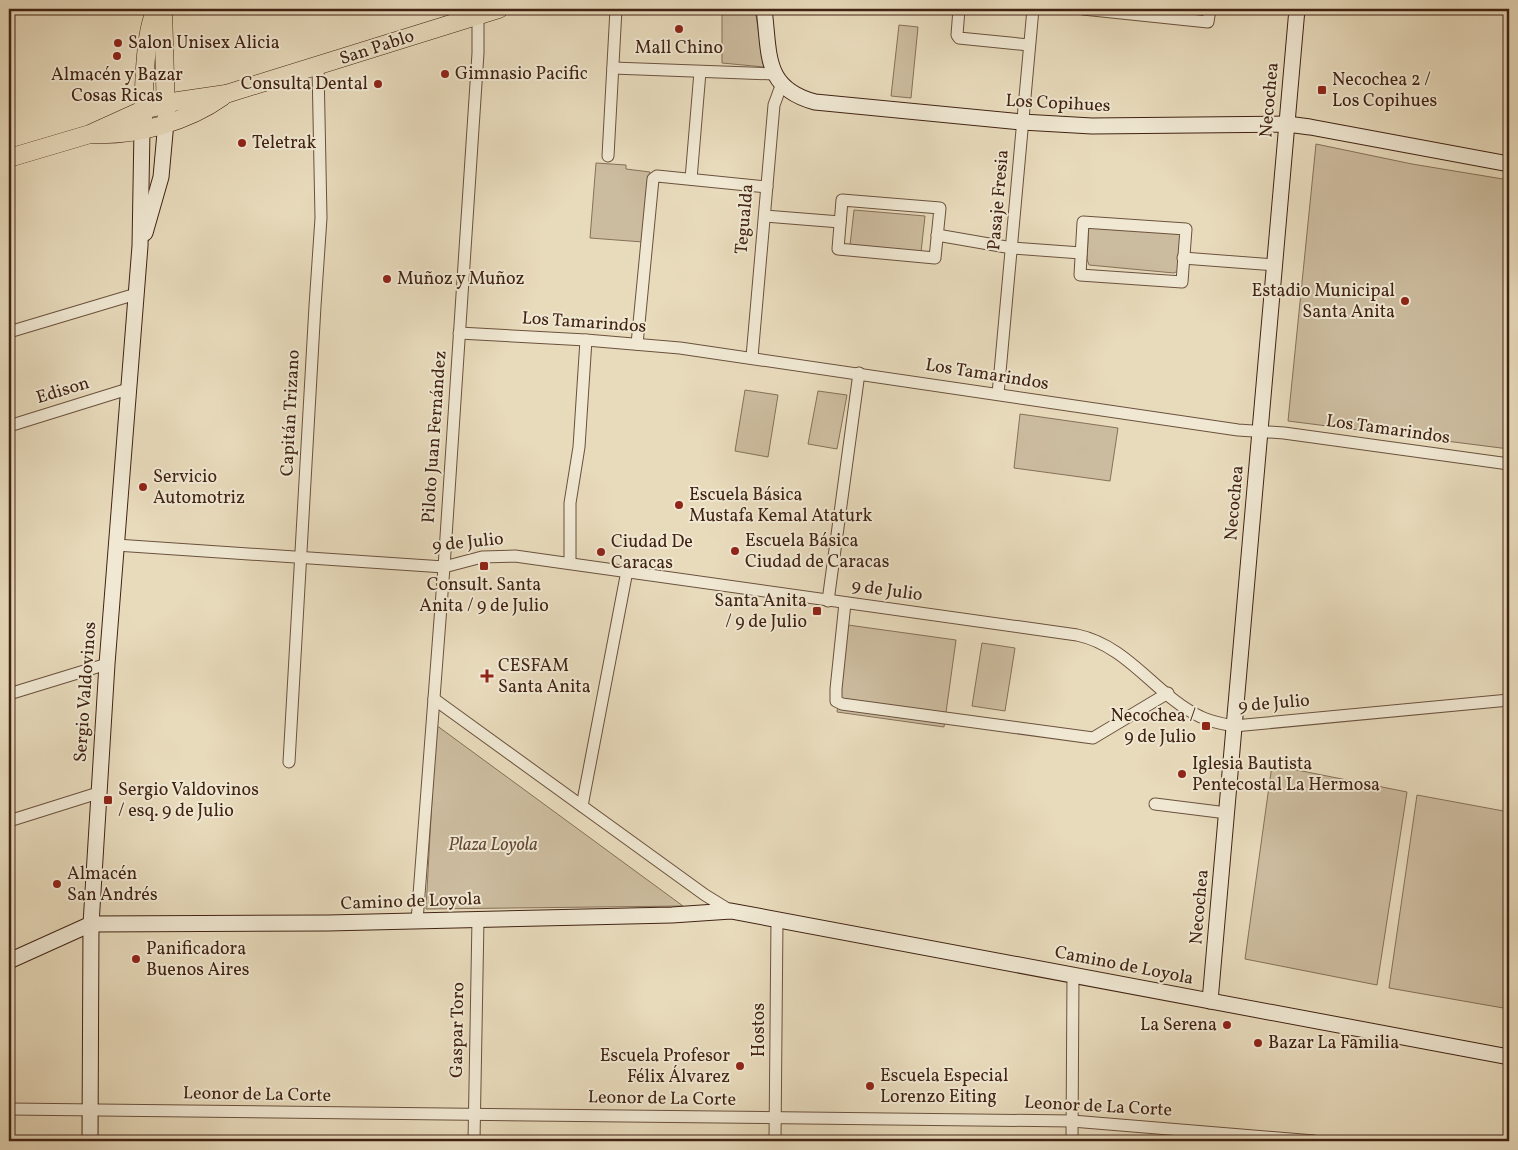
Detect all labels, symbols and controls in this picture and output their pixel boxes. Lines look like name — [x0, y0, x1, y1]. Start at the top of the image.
marker: Mall Chino — [673, 23, 685, 35]
street label: San Pablo — [336, 24, 418, 72]
place label: Salon Unisex Alicia — [128, 31, 280, 56]
place label: Mall Chino — [635, 36, 723, 61]
marker: Salon Unisex Alicia — [112, 37, 124, 49]
marker: Almacén y Bazar Cosas Ricas — [111, 50, 123, 62]
street label: Necochea — [1254, 61, 1286, 139]
place label: Gimnasio Pacific — [455, 62, 588, 87]
place label: Almacén y Bazar Cosas Ricas — [51, 63, 183, 109]
marker: Gimnasio Pacific — [439, 68, 451, 80]
place label: Necochea 2 / Los Copihues — [1332, 68, 1437, 114]
place label: Consulta Dental — [241, 72, 368, 97]
marker: Consulta Dental — [372, 78, 384, 90]
marker: Necochea 2 / Los Copihues — [1316, 84, 1328, 96]
street label: Los Copihues — [1005, 89, 1111, 119]
place label: Teletrak — [252, 131, 317, 156]
marker: Teletrak — [236, 137, 248, 149]
street label: Pasaje Fresia — [982, 149, 1016, 251]
street label: Tegualda — [729, 183, 761, 255]
place label: Muñoz y Muñoz — [397, 267, 525, 292]
marker: Muñoz y Muñoz — [381, 273, 393, 285]
place label: Estadio Municipal Santa Anita — [1252, 279, 1395, 325]
marker: Estadio Municipal Santa Anita — [1399, 295, 1411, 307]
street label: Los Tamarindos — [521, 306, 647, 340]
street label: Capitán Trizano — [275, 349, 307, 477]
street label: Piloto Juan Fernández — [416, 350, 454, 524]
street label: Los Tamarindos — [923, 353, 1051, 397]
street label: Edison — [33, 371, 93, 411]
street label: Los Tamarindos — [1324, 409, 1452, 451]
street label: Necochea — [1219, 464, 1251, 542]
place label: Servicio Automotriz — [153, 465, 245, 511]
marker: Servicio Automotriz — [137, 481, 149, 493]
place label: Escuela Básica Mustafa Kemal Ataturk — [689, 483, 873, 529]
marker: Escuela Básica Mustafa Kemal Ataturk — [673, 499, 685, 511]
street label: 9 de Julio — [431, 527, 505, 559]
place label: Escuela Básica Ciudad de Caracas — [745, 529, 889, 575]
place label: Ciudad De Caracas — [611, 530, 693, 576]
marker: Escuela Básica Ciudad de Caracas — [729, 545, 741, 557]
marker: Ciudad De Caracas — [595, 546, 607, 558]
marker: Consult. Santa Anita / 9 de Julio — [478, 560, 490, 572]
place label: Consult. Santa Anita / 9 de Julio — [419, 573, 549, 619]
street label: 9 de Julio — [850, 574, 924, 608]
place label: Santa Anita / 9 de Julio — [714, 589, 807, 635]
marker: Santa Anita / 9 de Julio — [811, 605, 823, 617]
street label: Sergio Valdovinos — [69, 621, 103, 763]
place label: CESFAM Santa Anita — [498, 654, 591, 700]
marker: CESFAM Santa Anita — [480, 669, 494, 683]
street label: 9 de Julio — [1237, 688, 1311, 720]
place label: Necochea / 9 de Julio — [1111, 704, 1196, 750]
marker: Necochea / 9 de Julio — [1200, 720, 1212, 732]
place label: Iglesia Bautista Pentecostal La Hermosa — [1192, 752, 1380, 798]
marker: Iglesia Bautista Pentecostal La Hermosa — [1176, 768, 1188, 780]
place label: Sergio Valdovinos / esq. 9 de Julio — [118, 778, 259, 824]
marker: Sergio Valdovinos / esq. 9 de Julio — [102, 794, 114, 806]
park label: Plaza Loyola — [448, 833, 538, 858]
place label: Almacén San Andrés — [67, 862, 158, 908]
street label: Necochea — [1184, 868, 1216, 946]
marker: Almacén San Andrés — [51, 878, 63, 890]
street label: Camino de Loyola — [340, 887, 482, 917]
place label: Panificadora Buenos Aires — [146, 937, 249, 983]
street label: Camino de Loyola — [1052, 940, 1196, 992]
marker: Panificadora Buenos Aires — [130, 953, 142, 965]
street label: Gaspar Toro — [445, 982, 471, 1078]
street label: Hostos — [747, 1003, 772, 1057]
place label: La Serena — [1140, 1013, 1217, 1038]
marker: La Serena — [1221, 1019, 1233, 1031]
place label: Bazar La Familia — [1268, 1031, 1399, 1056]
marker: Bazar La Familia — [1252, 1037, 1264, 1049]
place label: Escuela Profesor Félix Álvarez — [600, 1044, 730, 1090]
marker: Escuela Profesor Félix Álvarez — [734, 1060, 746, 1072]
place label: Escuela Especial Lorenzo Eiting — [880, 1064, 1008, 1110]
marker: Escuela Especial Lorenzo Eiting — [864, 1080, 876, 1092]
street label: Leonor de La Corte — [183, 1081, 331, 1109]
street label: Leonor de La Corte — [588, 1085, 736, 1113]
street label: Leonor de La Corte — [1023, 1091, 1173, 1123]

